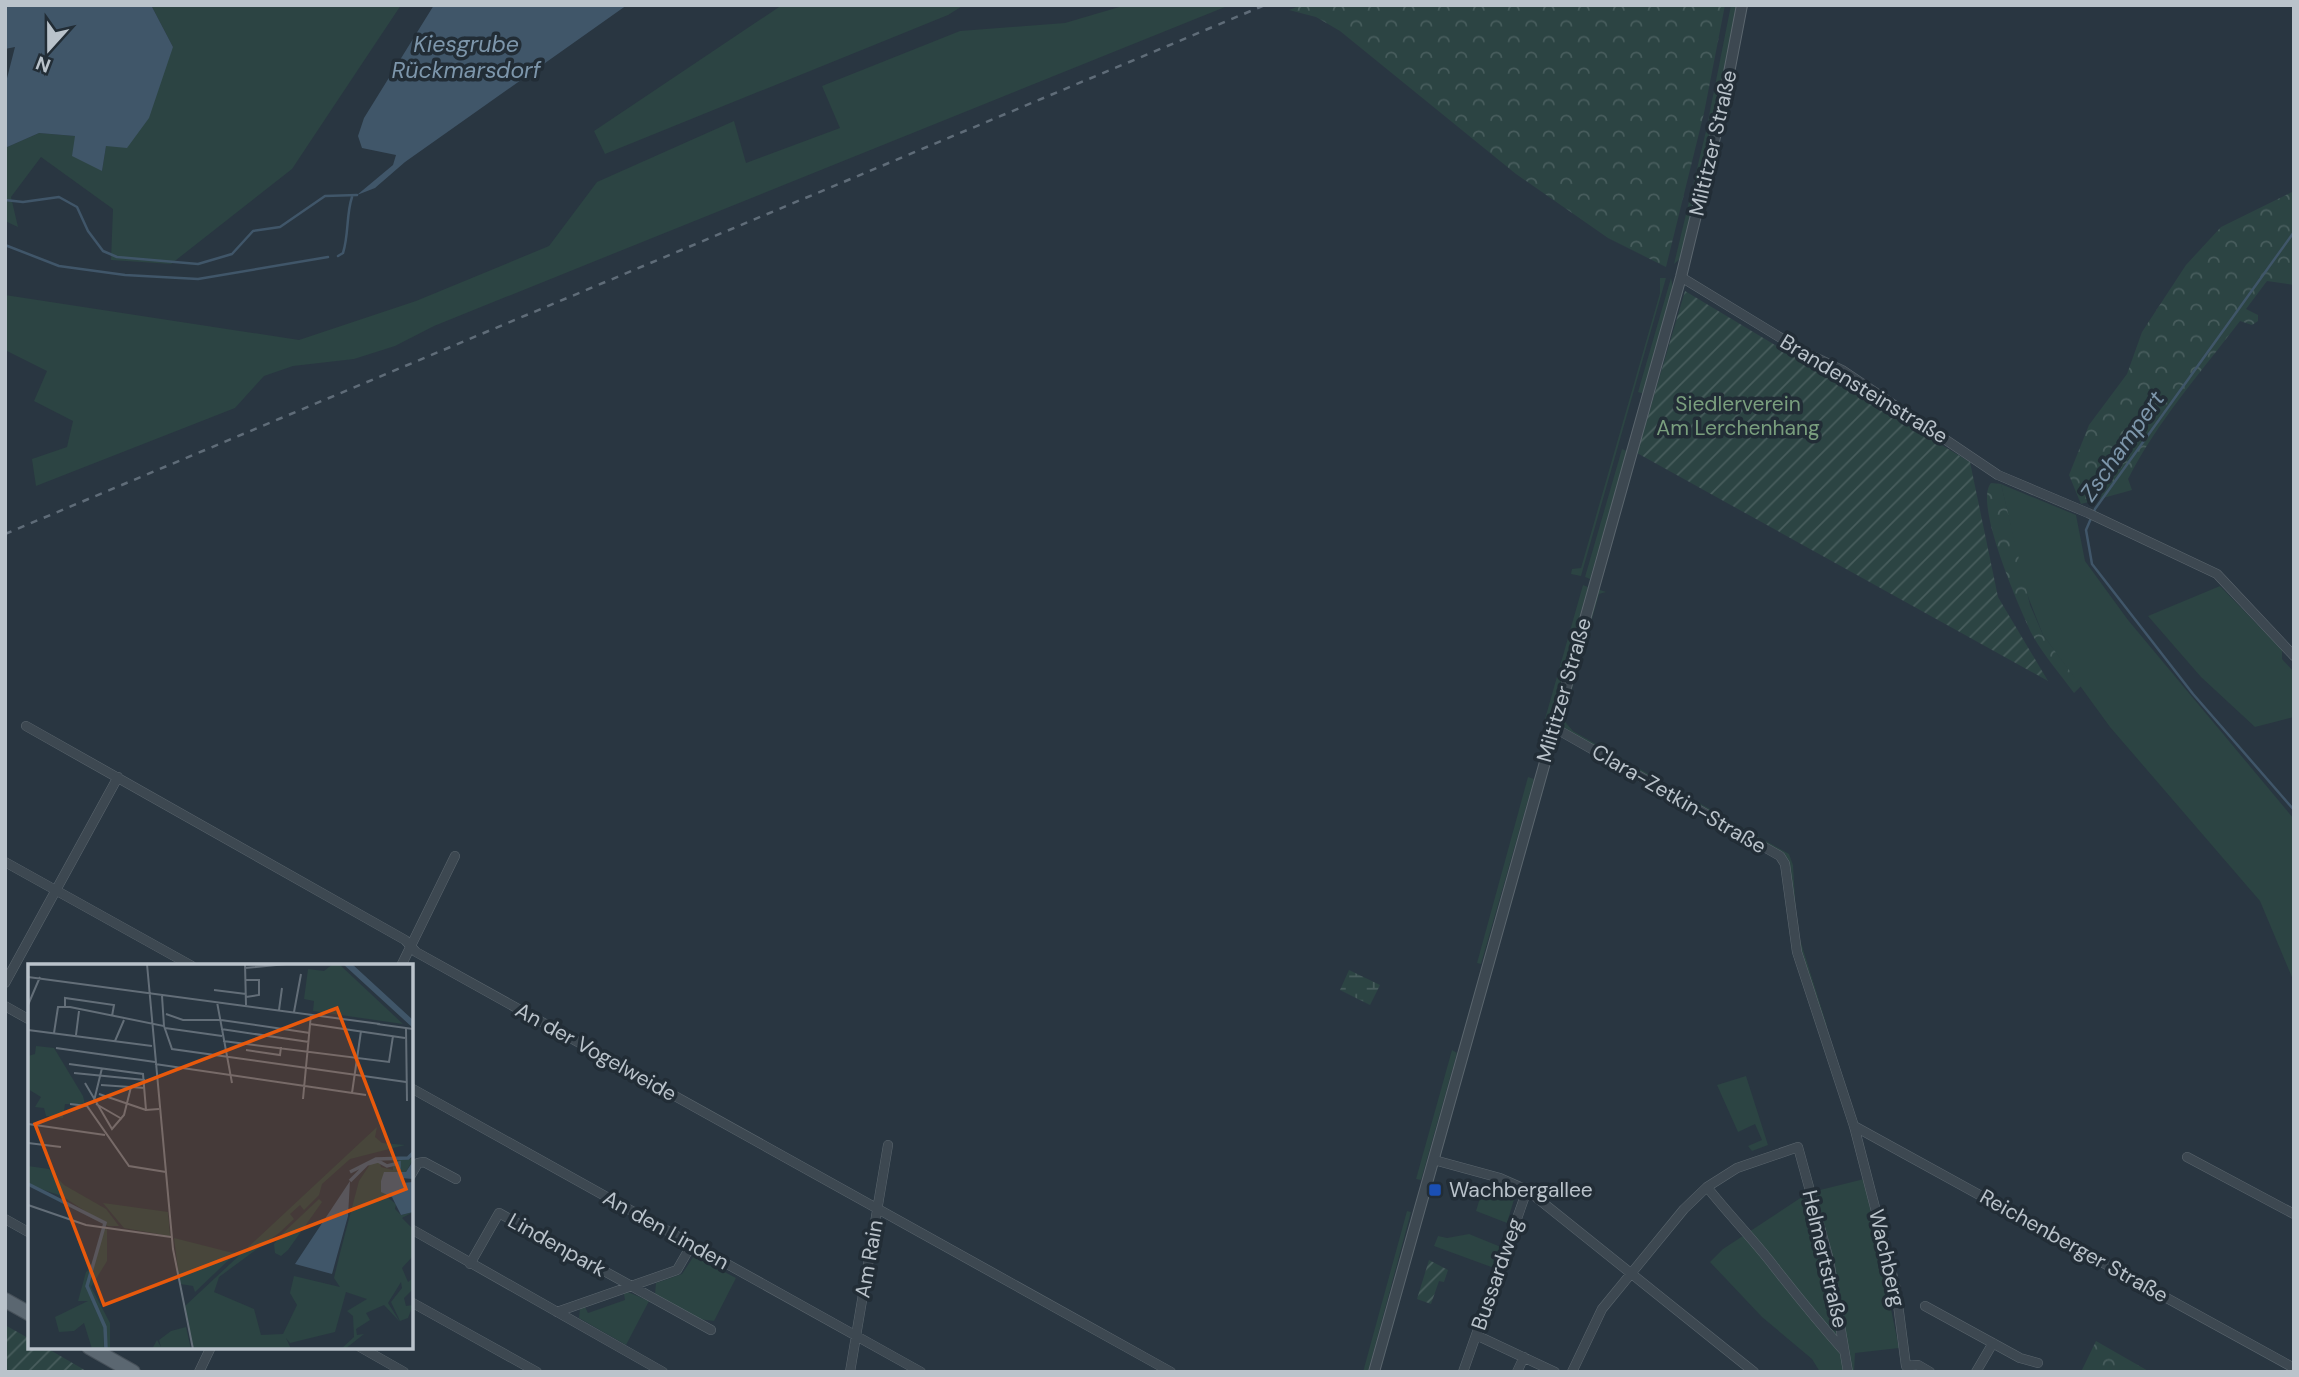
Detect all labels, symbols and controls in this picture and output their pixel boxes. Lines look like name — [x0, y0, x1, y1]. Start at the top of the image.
north arrow — [14, 14, 84, 84]
water label: Kiesgrube Rückmarsdorf — [392, 29, 542, 85]
text: N — [32, 50, 54, 79]
street label: Miltitzer Straße — [1683, 67, 1743, 219]
street label: Brandensteinstraße — [1775, 328, 1953, 450]
water label: Zschampert — [2073, 385, 2171, 507]
park label: Siedlerverein Am Lerchenhang — [1656, 390, 1820, 442]
street label: Miltitzer Straße — [1530, 615, 1598, 765]
street label: Clara-Zetkin-Straße — [1587, 738, 1771, 860]
inset map — [28, 964, 413, 1349]
street label: An der Vogelweide — [510, 996, 682, 1108]
place label: Wachbergallee — [1449, 1176, 1593, 1204]
marker: Wachbergallee — [1427, 1182, 1443, 1198]
street label: Reichenberger Straße — [1975, 1183, 2173, 1309]
street label: An den Linden — [598, 1184, 734, 1276]
street label: Helmertstraße — [1796, 1187, 1854, 1331]
street label: Lindenpark — [503, 1207, 611, 1284]
street label: Wachberg — [1862, 1207, 1912, 1310]
street label: Bussardweg — [1465, 1214, 1529, 1334]
street label: Am Rain — [848, 1218, 890, 1300]

